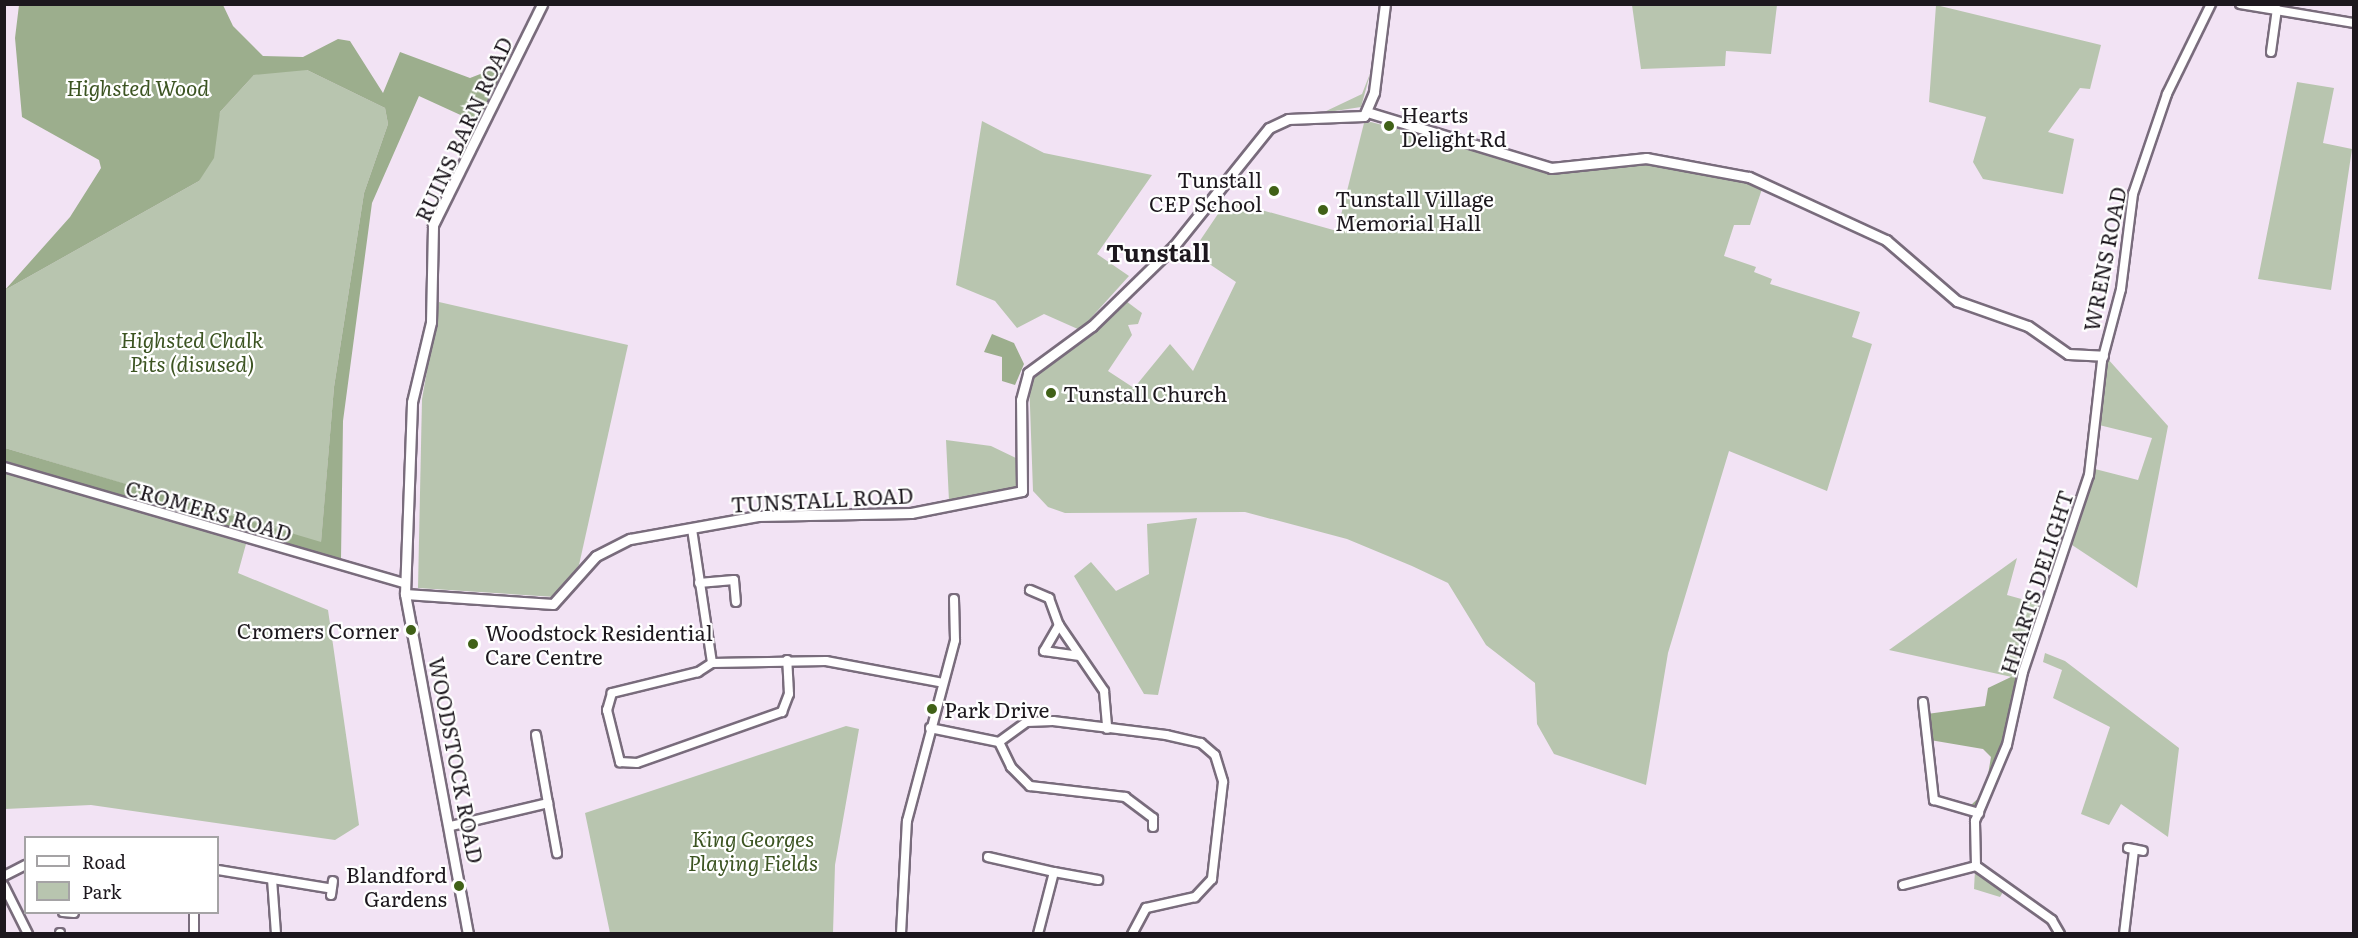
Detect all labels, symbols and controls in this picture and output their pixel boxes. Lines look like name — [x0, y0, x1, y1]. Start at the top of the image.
street label: RUINS BARN ROAD — [409, 33, 517, 225]
park label: Highsted Wood — [67, 74, 209, 100]
place label: Hearts Delight Rd — [1401, 101, 1507, 151]
marker: Hearts Delight Rd — [1382, 119, 1396, 133]
place label: Tunstall CEP School — [1149, 166, 1262, 216]
marker: Tunstall CEP School — [1267, 184, 1281, 198]
place label: Tunstall Village Memorial Hall — [1335, 185, 1494, 235]
street label: WRENS ROAD — [2078, 185, 2130, 333]
marker: Tunstall Village Memorial Hall — [1316, 203, 1330, 217]
district label: Tunstall — [1106, 238, 1210, 266]
park label: Highsted Chalk Pits (disused) — [121, 326, 263, 376]
place label: Tunstall Church — [1063, 380, 1227, 406]
marker: Tunstall Church — [1044, 386, 1058, 400]
street label: CROMERS ROAD — [123, 474, 295, 546]
street label: TUNSTALL ROAD — [730, 482, 914, 516]
street label: HEARTS DELIGHT — [1994, 487, 2078, 677]
place label: Cromers Corner — [237, 617, 399, 643]
place label: Woodstock Residential Care Centre — [485, 619, 713, 669]
marker: Cromers Corner — [404, 623, 418, 637]
marker: Woodstock Residential Care Centre — [466, 637, 480, 651]
street label: WOODSTOCK ROAD — [425, 655, 489, 865]
place label: Park Drive — [944, 696, 1049, 722]
marker: Park Drive — [925, 702, 939, 716]
park label: King Georges Playing Fields — [688, 825, 818, 875]
legend — [24, 836, 219, 914]
text: Road — [82, 848, 126, 875]
place label: Blandford Gardens — [346, 861, 447, 911]
text: Park — [82, 878, 121, 905]
marker: Blandford Gardens — [452, 879, 466, 893]

